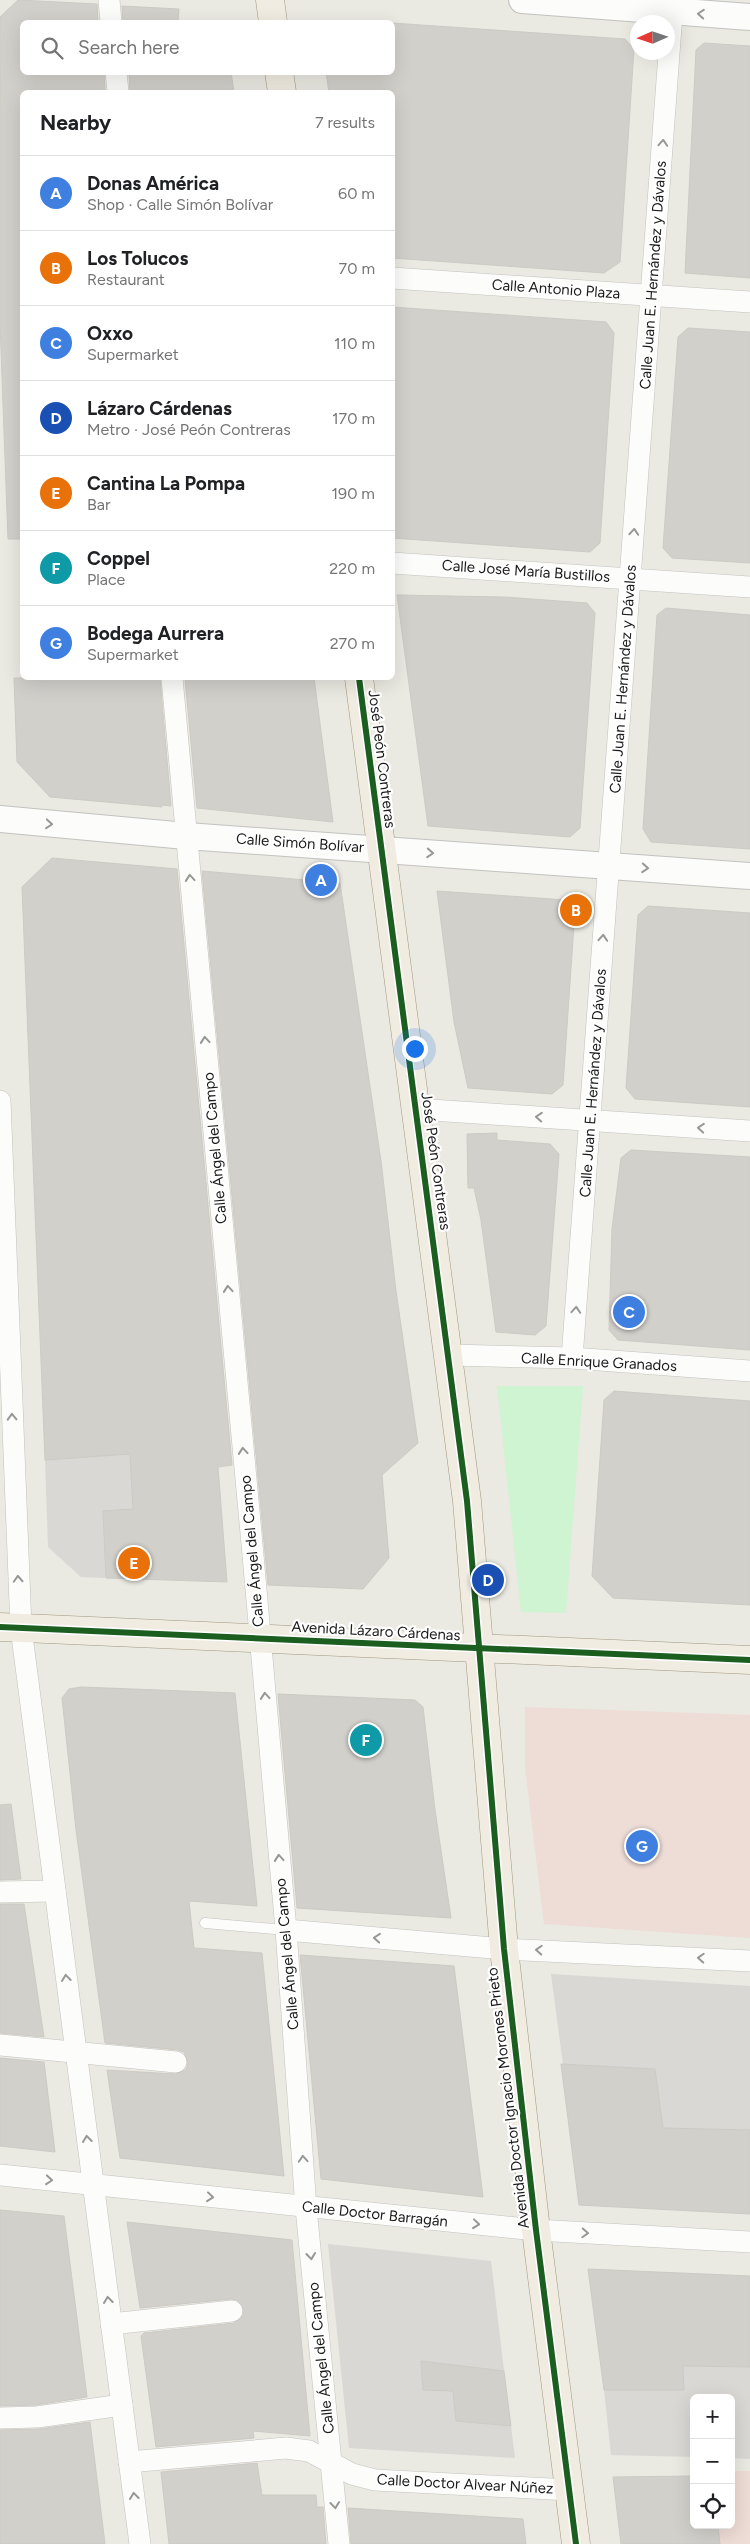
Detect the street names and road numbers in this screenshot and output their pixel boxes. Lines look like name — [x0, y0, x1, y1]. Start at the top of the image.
street label: Calle Juan E. Hernández y Dávalos — [636, 160, 670, 390]
street label: Calle Antonio Plaza — [491, 276, 621, 302]
street label: Calle José María Bustillos — [441, 556, 611, 586]
street label: Calle Juan E. Hernández y Dávalos — [606, 564, 640, 794]
street label: José Peón Contreras — [365, 689, 399, 829]
street label: Calle Simón Bolívar — [235, 830, 365, 856]
street label: Calle Juan E. Hernández y Dávalos — [576, 968, 610, 1198]
street label: Calle Ángel del Campo — [199, 1071, 231, 1225]
street label: José Peón Contreras — [417, 1091, 455, 1231]
street label: Calle Enrique Granados — [520, 1349, 678, 1375]
street label: Calle Ángel del Campo — [236, 1474, 268, 1628]
street label: Avenida Lázaro Cárdenas — [291, 1618, 461, 1644]
street label: Calle Ángel del Campo — [271, 1877, 303, 2031]
street label: Avenida Doctor Ignacio Morones Prieto — [483, 1966, 533, 2230]
street label: Calle Doctor Barragán — [301, 2197, 449, 2231]
street label: Calle Ángel del Campo — [304, 2281, 338, 2435]
street label: Calle Doctor Alvear Núñez — [376, 2470, 554, 2498]

